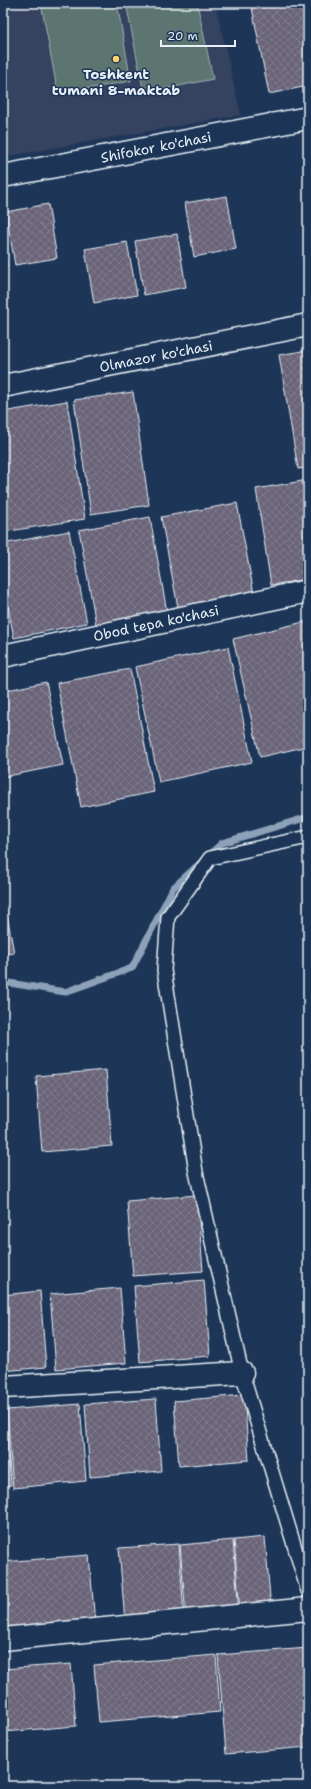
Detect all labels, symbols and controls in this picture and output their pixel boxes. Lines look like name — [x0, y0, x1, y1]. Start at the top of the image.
scale bar — [161, 22, 235, 48]
text: 20 m — [167, 28, 198, 44]
marker: Toshkent tumani 8-maktab — [111, 54, 121, 64]
place label: Toshkent tumani 8-maktab — [52, 65, 181, 99]
street label: Shifokor ko'chasi — [99, 127, 213, 167]
street label: Olmazor ko'chasi — [98, 336, 214, 376]
street label: Obod tepa ko'chasi — [92, 601, 220, 645]

